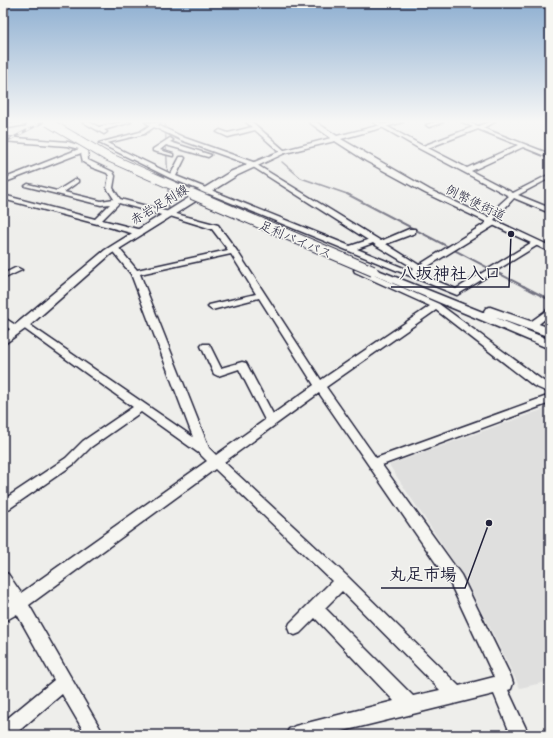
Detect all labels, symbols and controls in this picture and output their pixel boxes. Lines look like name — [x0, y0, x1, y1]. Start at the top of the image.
street label: 赤岩足利線 — [128, 181, 194, 231]
street label: 例幣使街道 — [442, 181, 508, 227]
street label: 足利バイパス — [256, 217, 335, 265]
callout: 八坂神社入口 — [391, 258, 509, 287]
text: 八坂神社入口 — [399, 264, 501, 288]
callout: 丸足市場 — [381, 559, 465, 588]
text: 丸足市場 — [389, 565, 457, 589]

